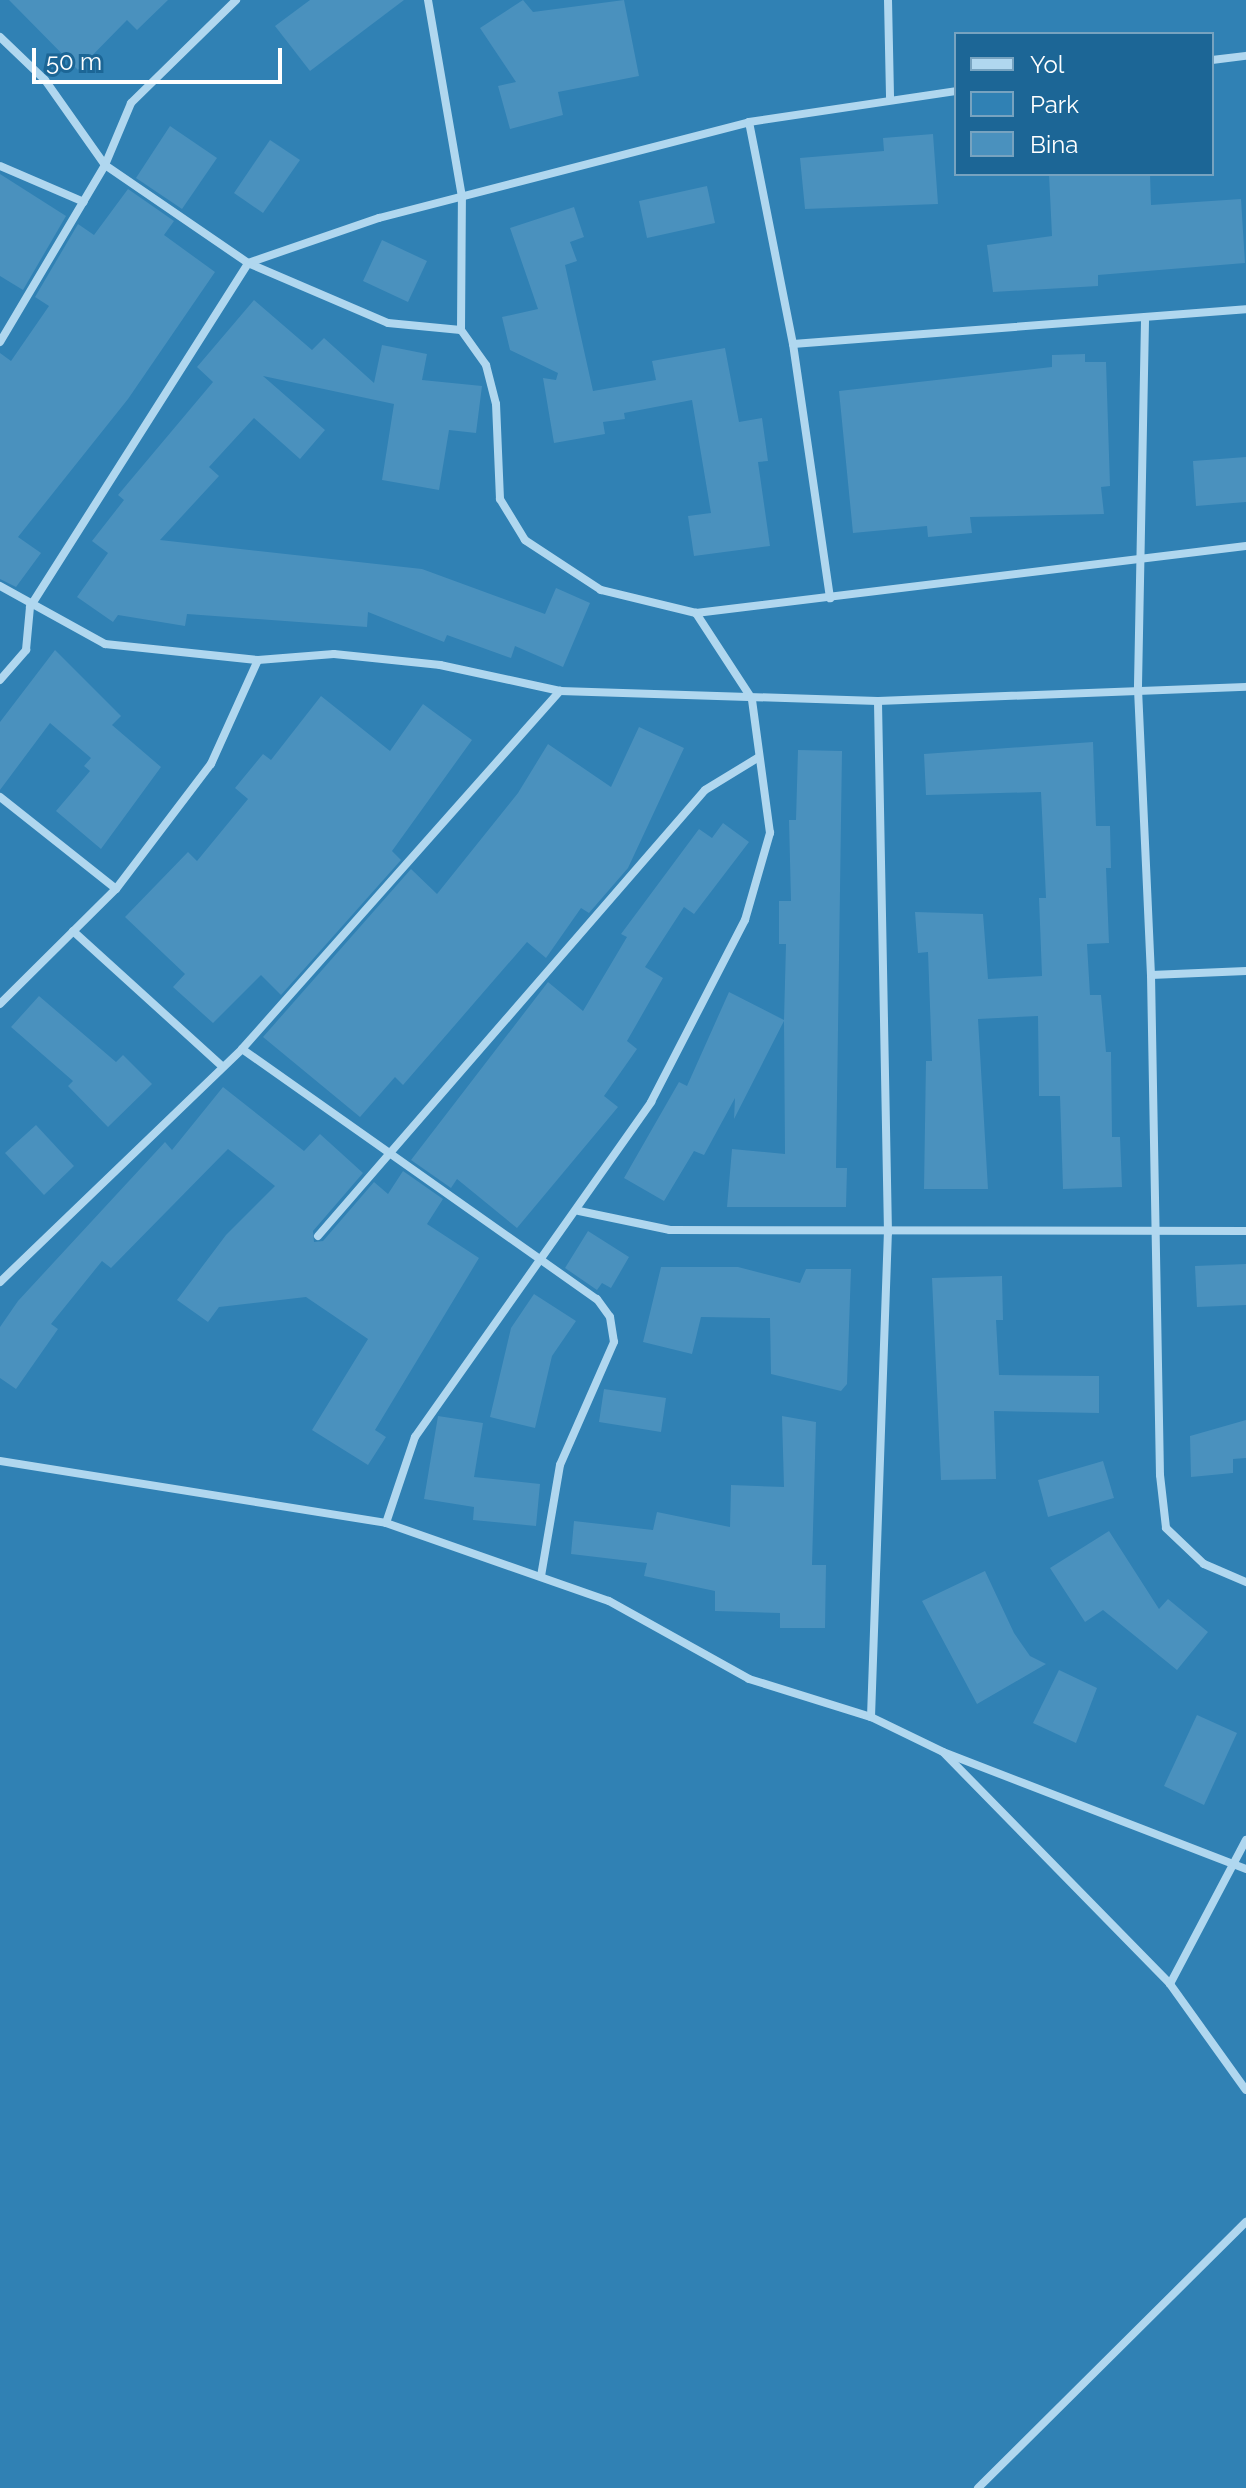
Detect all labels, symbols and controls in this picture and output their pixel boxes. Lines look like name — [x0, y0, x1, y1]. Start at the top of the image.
scale bar — [36, 32, 286, 82]
legend — [954, 32, 1214, 176]
text: 50 m — [46, 47, 102, 76]
text: Yol — [1030, 50, 1064, 79]
text: Park — [1030, 90, 1079, 119]
text: Bina — [1030, 130, 1078, 159]

